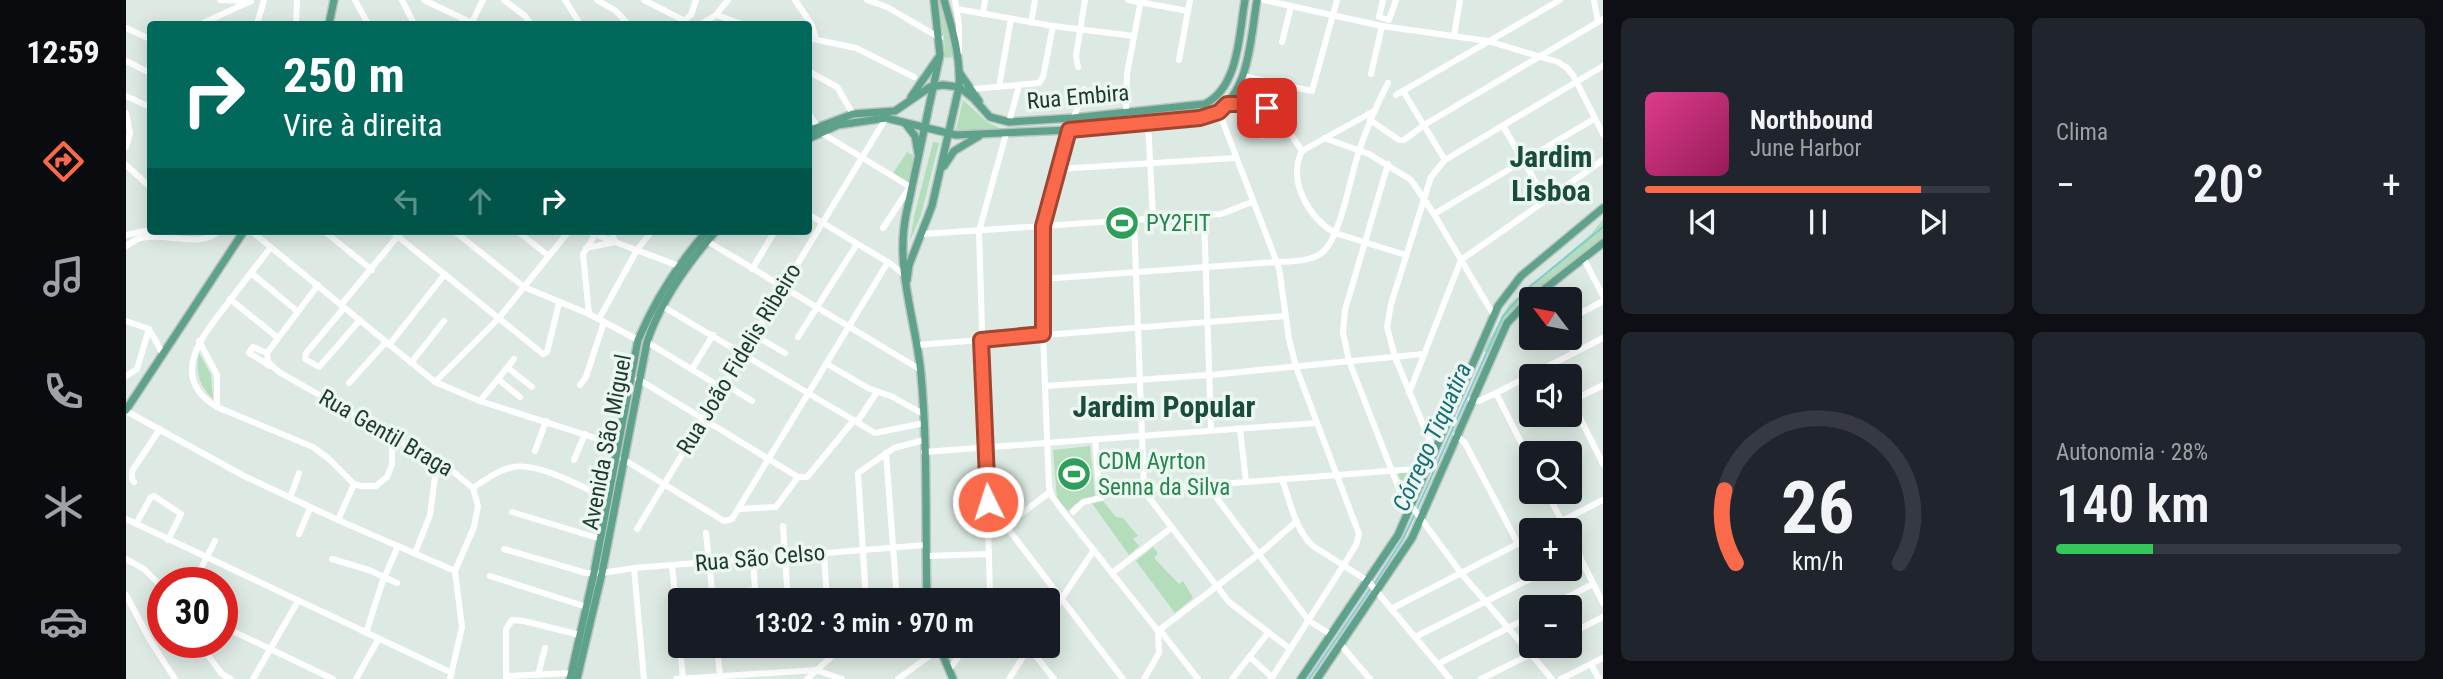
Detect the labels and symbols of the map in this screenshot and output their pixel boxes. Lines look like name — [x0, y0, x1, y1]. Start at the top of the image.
pin — [1237, 78, 1297, 138]
street label: Rua Embira — [1026, 79, 1130, 115]
district label: Jardim Lisboa — [1509, 139, 1593, 208]
sports icon: PY2FIT — [1103, 204, 1141, 242]
place label: PY2FIT — [1146, 210, 1211, 237]
street label: Rua João Fidelis Ribeiro — [671, 259, 807, 459]
north arrow — [1519, 287, 1582, 350]
street label: Avenida São Miguel — [577, 352, 637, 532]
water label: Córrego Tiquatira — [1387, 358, 1477, 516]
street label: Rua Gentil Braga — [314, 384, 458, 482]
district label: Jardim Popular — [1072, 389, 1256, 424]
place label: CDM Ayrton Senna da Silva — [1098, 448, 1230, 501]
sports icon: CDM Ayrton Senna da Silva — [1055, 455, 1093, 493]
position arrow — [951, 465, 1025, 539]
street label: Rua São Celso — [694, 539, 826, 577]
speed limit sign: 30 — [147, 567, 238, 658]

